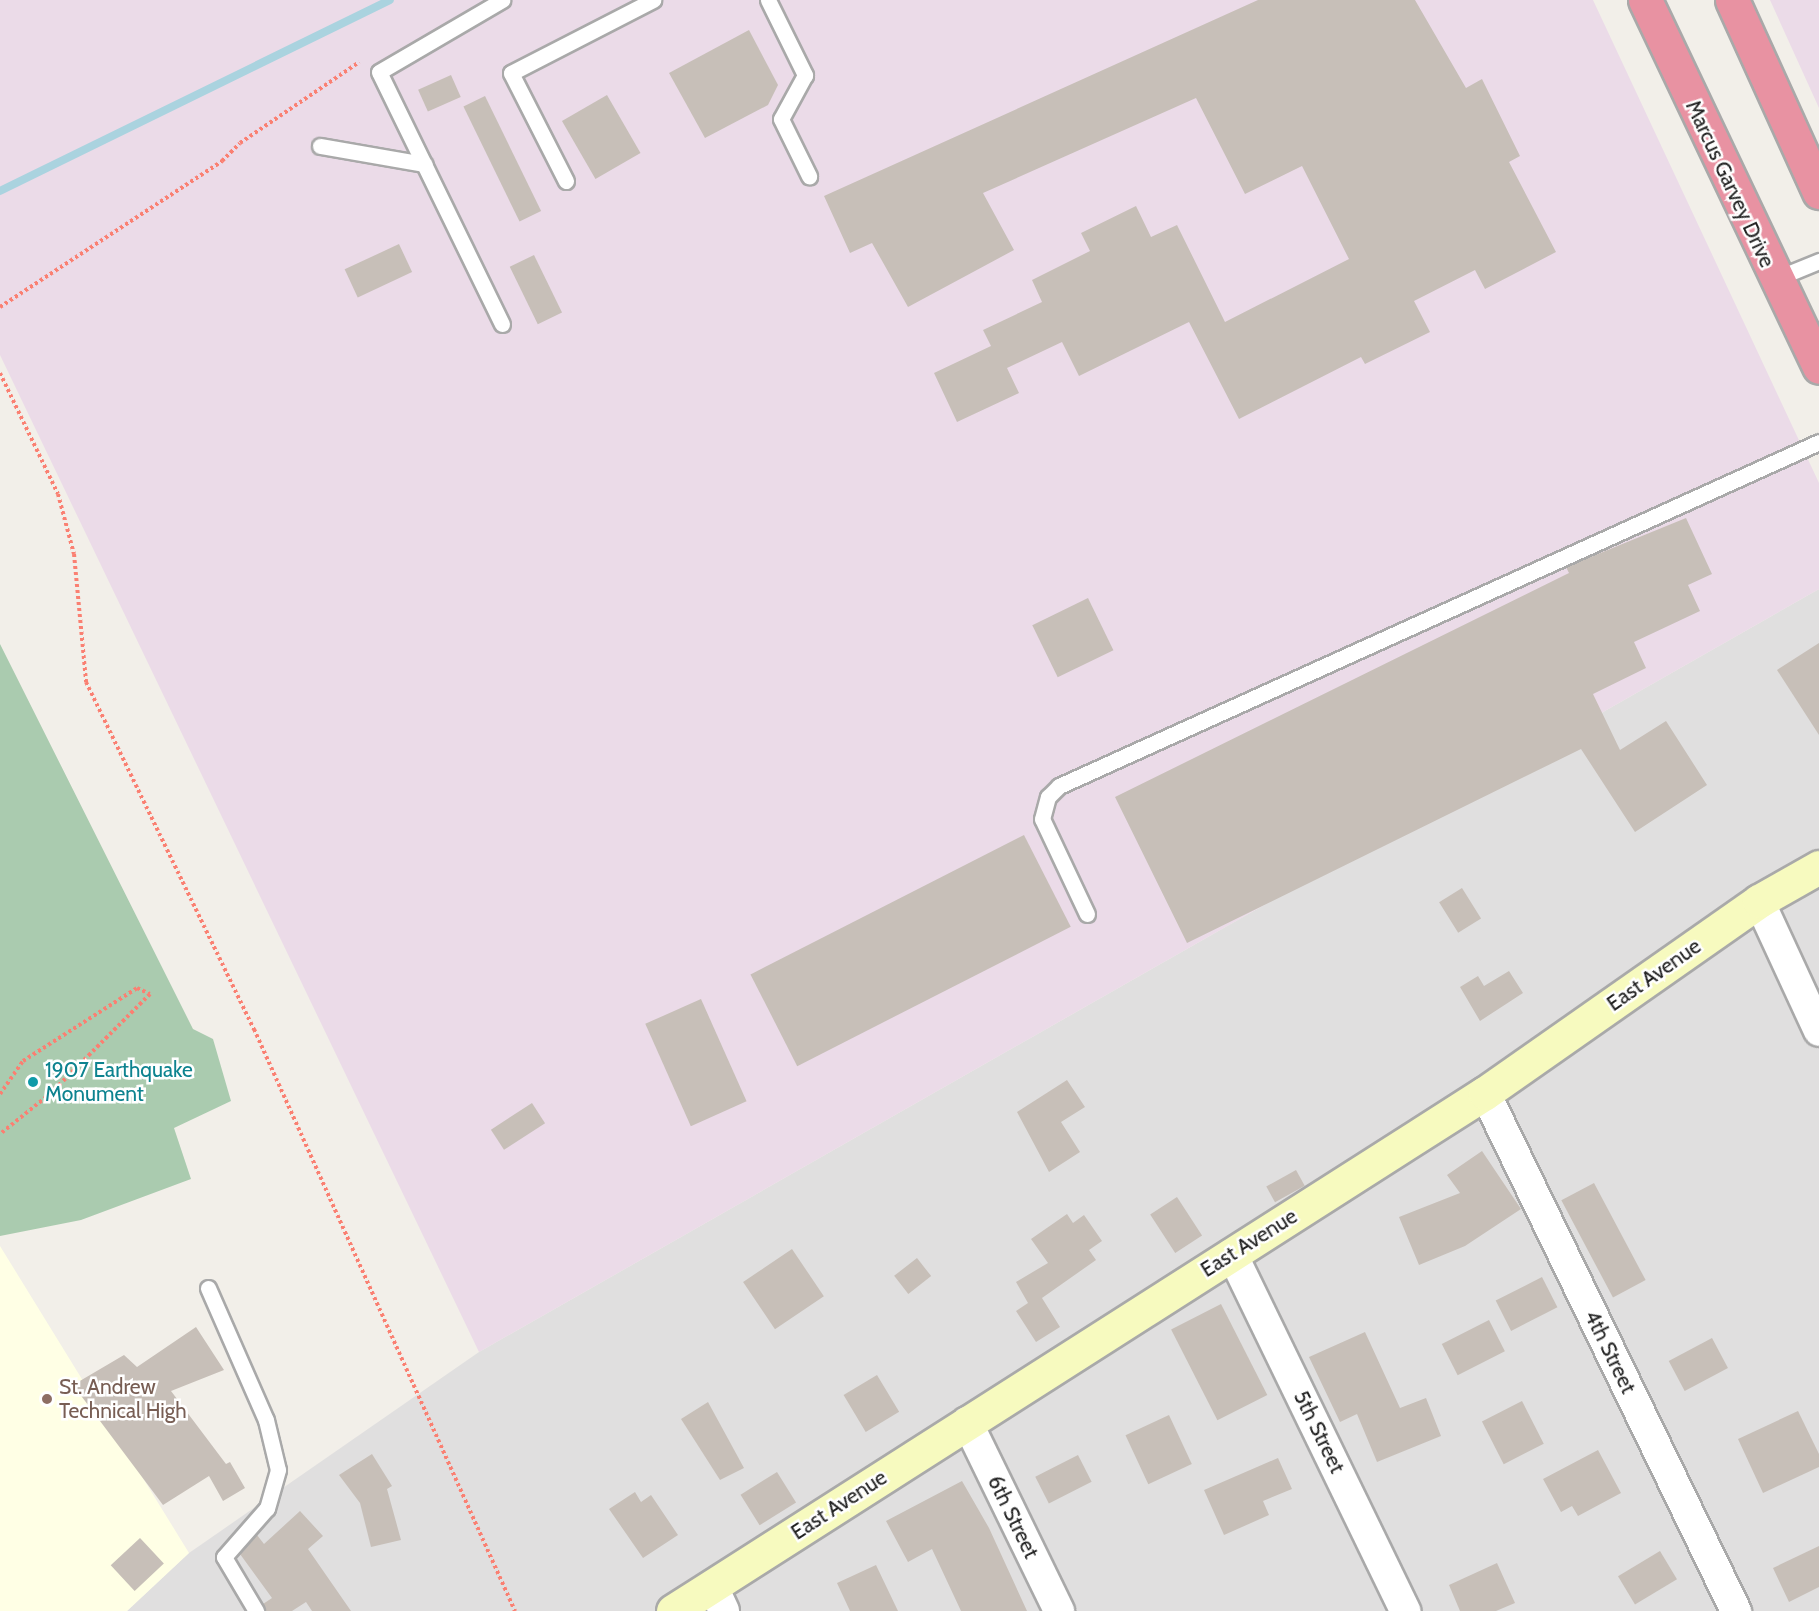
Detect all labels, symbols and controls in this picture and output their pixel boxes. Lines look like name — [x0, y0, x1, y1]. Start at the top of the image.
street label: Marcus Garvey Drive — [1680, 96, 1780, 272]
street label: East Avenue — [1602, 933, 1706, 1017]
place label: 1907 Earthquake Monument — [45, 1057, 193, 1107]
marker: 1907 Earthquake Monument — [26, 1075, 40, 1089]
street label: East Avenue — [1196, 1203, 1302, 1283]
street label: 4th Street — [1579, 1306, 1641, 1398]
place label: St. Andrew Technical High — [59, 1374, 187, 1424]
street label: 5th Street — [1288, 1387, 1350, 1477]
marker: St. Andrew Technical High — [40, 1392, 54, 1406]
street label: East Avenue — [787, 1465, 891, 1545]
street label: 6th Street — [982, 1471, 1044, 1563]

